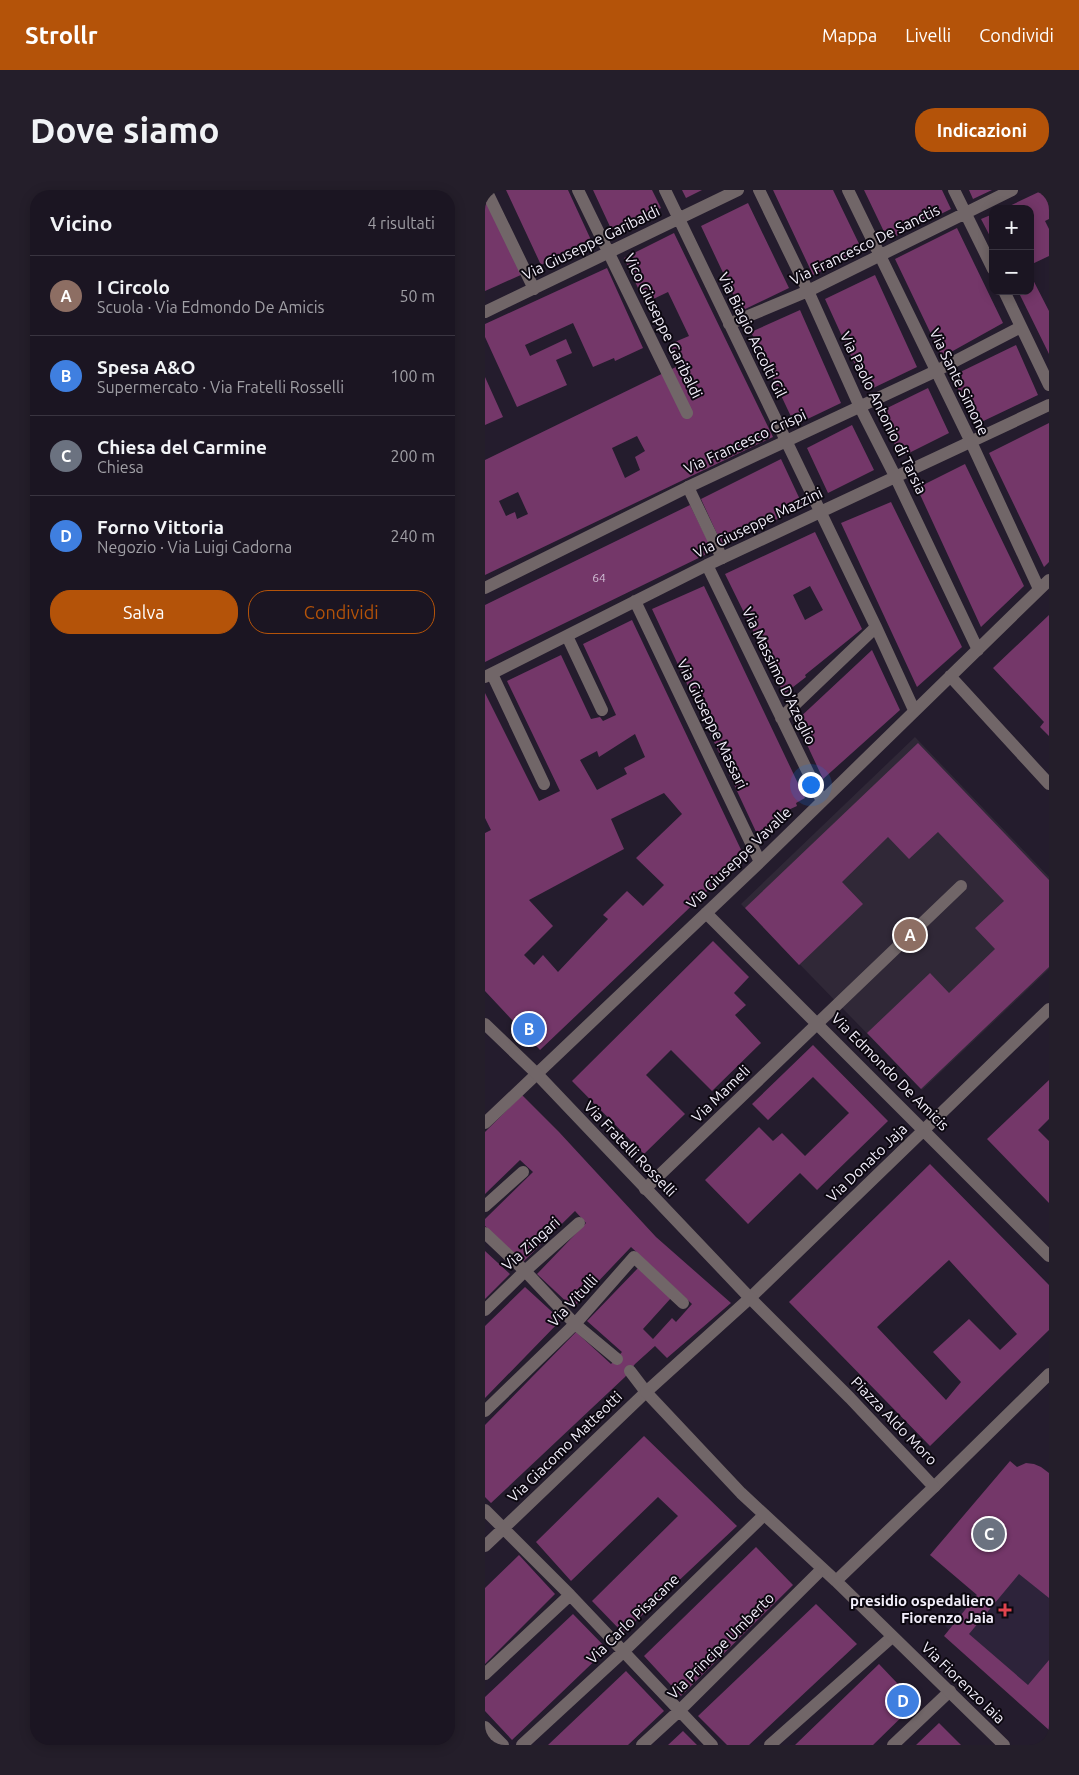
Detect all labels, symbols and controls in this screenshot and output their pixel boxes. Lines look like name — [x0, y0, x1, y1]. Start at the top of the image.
text: Strollr — [25, 22, 98, 49]
text: Mappa — [822, 25, 877, 45]
text: Livelli — [905, 25, 951, 45]
text: Condividi — [979, 25, 1054, 45]
button: Indicazioni — [915, 108, 1049, 152]
text: Dove siamo — [30, 110, 220, 150]
street label: Via Francesco De Sanctis — [787, 201, 943, 288]
street label: Via Giuseppe Garibaldi — [519, 202, 662, 283]
map controls — [989, 205, 1034, 295]
button: + — [989, 205, 1034, 250]
text: Vicino — [50, 211, 112, 235]
text: 4 risultati — [367, 214, 435, 232]
button: − — [989, 250, 1034, 295]
street label: Vico Giuseppe Garibaldi — [621, 251, 706, 401]
street label: Via Biagio Accolti Gil — [715, 270, 790, 400]
text: I Circolo — [97, 276, 170, 298]
text: A — [60, 287, 72, 305]
text: 50 m — [399, 287, 435, 305]
text: Scuola · Via Edmondo De Amicis — [97, 298, 325, 316]
street label: Via Sante Simone — [926, 326, 993, 438]
street label: Via Paolo Antonio di Tarsia — [837, 329, 930, 497]
text: Spesa A&O — [97, 356, 195, 378]
text: B — [61, 367, 71, 385]
text: 100 m — [390, 367, 435, 385]
text: Supermercato · Via Fratelli Rosselli — [97, 378, 344, 396]
street label: Via Francesco Crispi — [681, 406, 809, 477]
text: Chiesa del Carmine — [97, 436, 267, 458]
text: C — [61, 447, 71, 465]
text: 200 m — [390, 447, 435, 465]
text: Chiesa — [97, 458, 144, 476]
street label: Via Giuseppe Mazzini — [691, 484, 825, 561]
text: Forno Vittoria — [97, 516, 224, 538]
text: D — [60, 527, 72, 545]
text: 240 m — [390, 527, 435, 545]
text: Negozio · Via Luigi Cadorna — [97, 538, 292, 556]
house number: 64 — [592, 571, 606, 584]
button: Salva — [50, 590, 238, 634]
button: Condividi — [248, 590, 435, 634]
street label: Via Massimo D'Azeglio — [739, 604, 820, 747]
street label: Via Giuseppe Massari — [674, 656, 751, 791]
your location — [798, 772, 824, 798]
street label: Via Giuseppe Vavalle — [683, 803, 795, 912]
pin: A — [894, 916, 926, 954]
street label: Via Edmondo De Amicis — [828, 1009, 953, 1134]
pin: B — [513, 1010, 545, 1048]
street label: Via Mameli — [688, 1062, 753, 1126]
street label: Via Fratelli Rosselli — [581, 1098, 680, 1200]
street label: Via Donato Jaja — [823, 1120, 910, 1205]
street label: Via Zingari — [498, 1213, 563, 1274]
street label: Via Vitulli — [544, 1271, 601, 1330]
street label: Piazza Aldo Moro — [848, 1373, 941, 1468]
street label: Via Giacomo Matteotti — [504, 1388, 625, 1506]
pin: C — [973, 1515, 1005, 1553]
street label: Via Carlo Pisacane — [583, 1570, 682, 1667]
street label: Via Principe Umberto — [664, 1589, 777, 1702]
place label: presidio ospedaliero Fiorenzo Jaia — [850, 1592, 994, 1626]
marker: presidio ospedaliero Fiorenzo Jaia — [998, 1603, 1012, 1617]
street label: Via Fiorenzo Iaia — [918, 1638, 1009, 1727]
pin: D — [887, 1682, 919, 1720]

